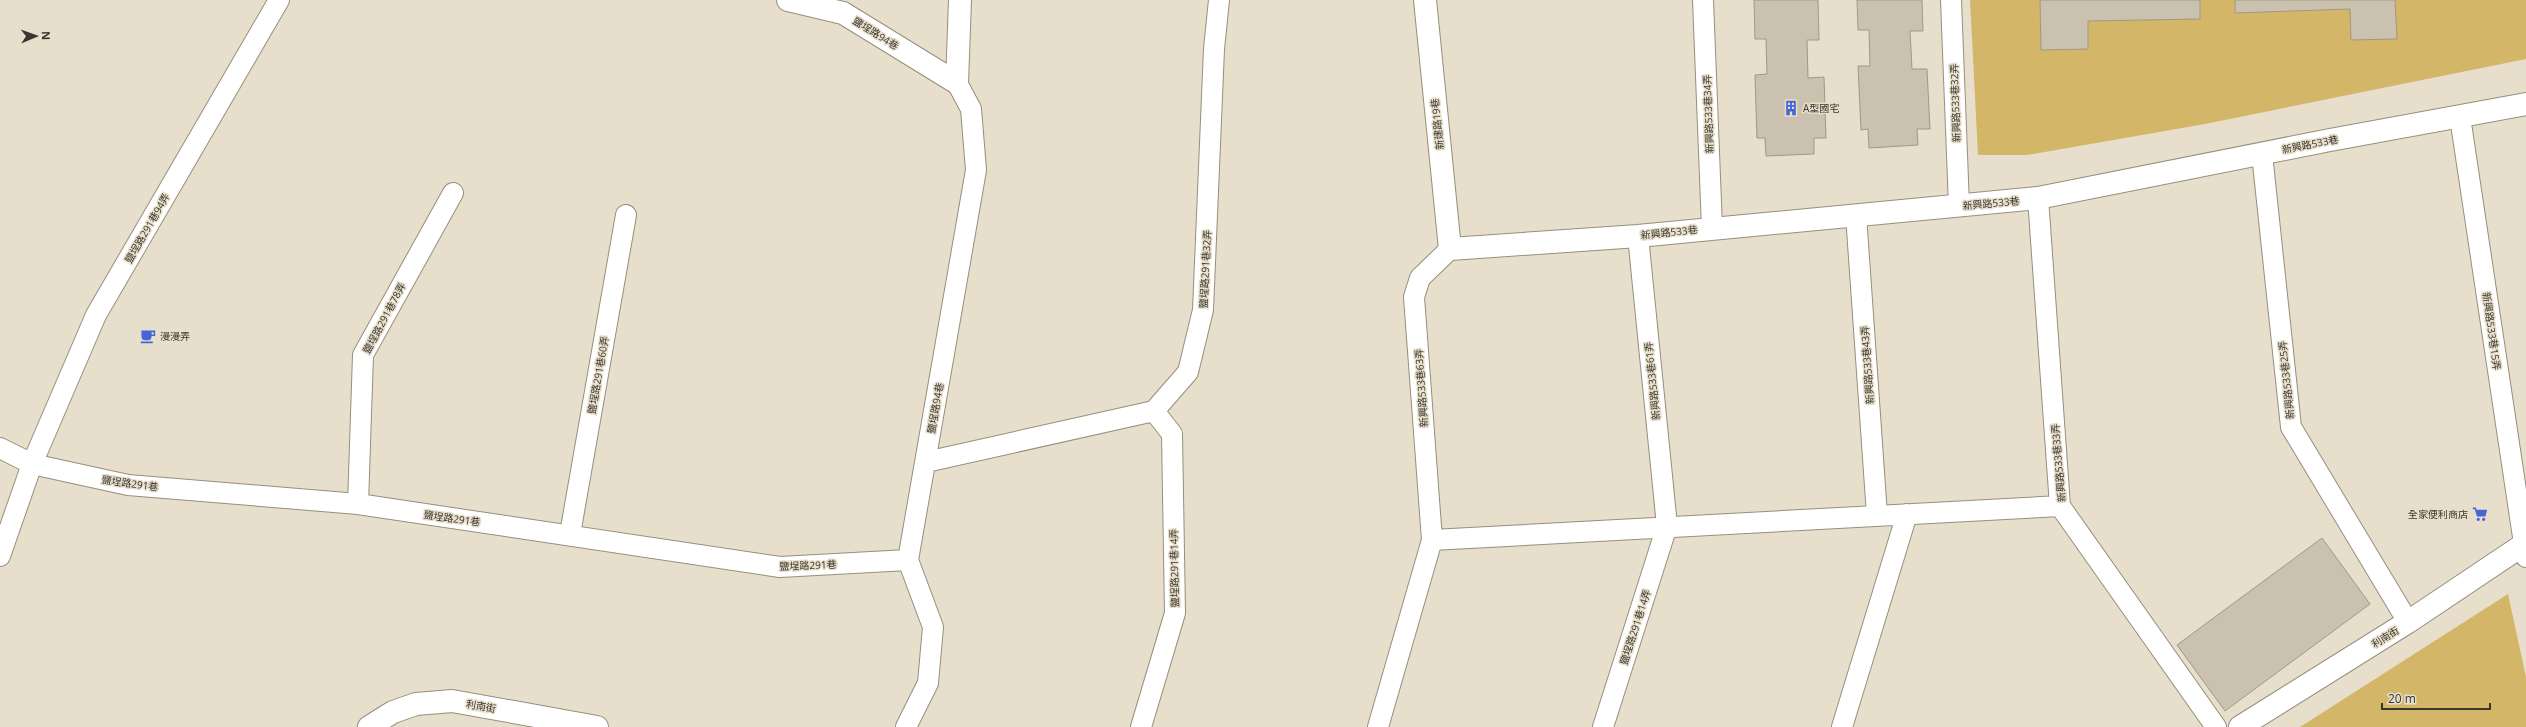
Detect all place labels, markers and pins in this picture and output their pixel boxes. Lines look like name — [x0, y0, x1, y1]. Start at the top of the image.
building icon: A型國宅 — [1782, 99, 1800, 117]
place label: A型國宅 — [1803, 101, 1839, 115]
cafe icon: 漫漫弄 — [139, 327, 157, 345]
place label: 漫漫弄 — [160, 329, 190, 343]
supermarket icon: 全家便利商店 — [2471, 505, 2489, 523]
place label: 全家便利商店 — [2408, 507, 2468, 521]

